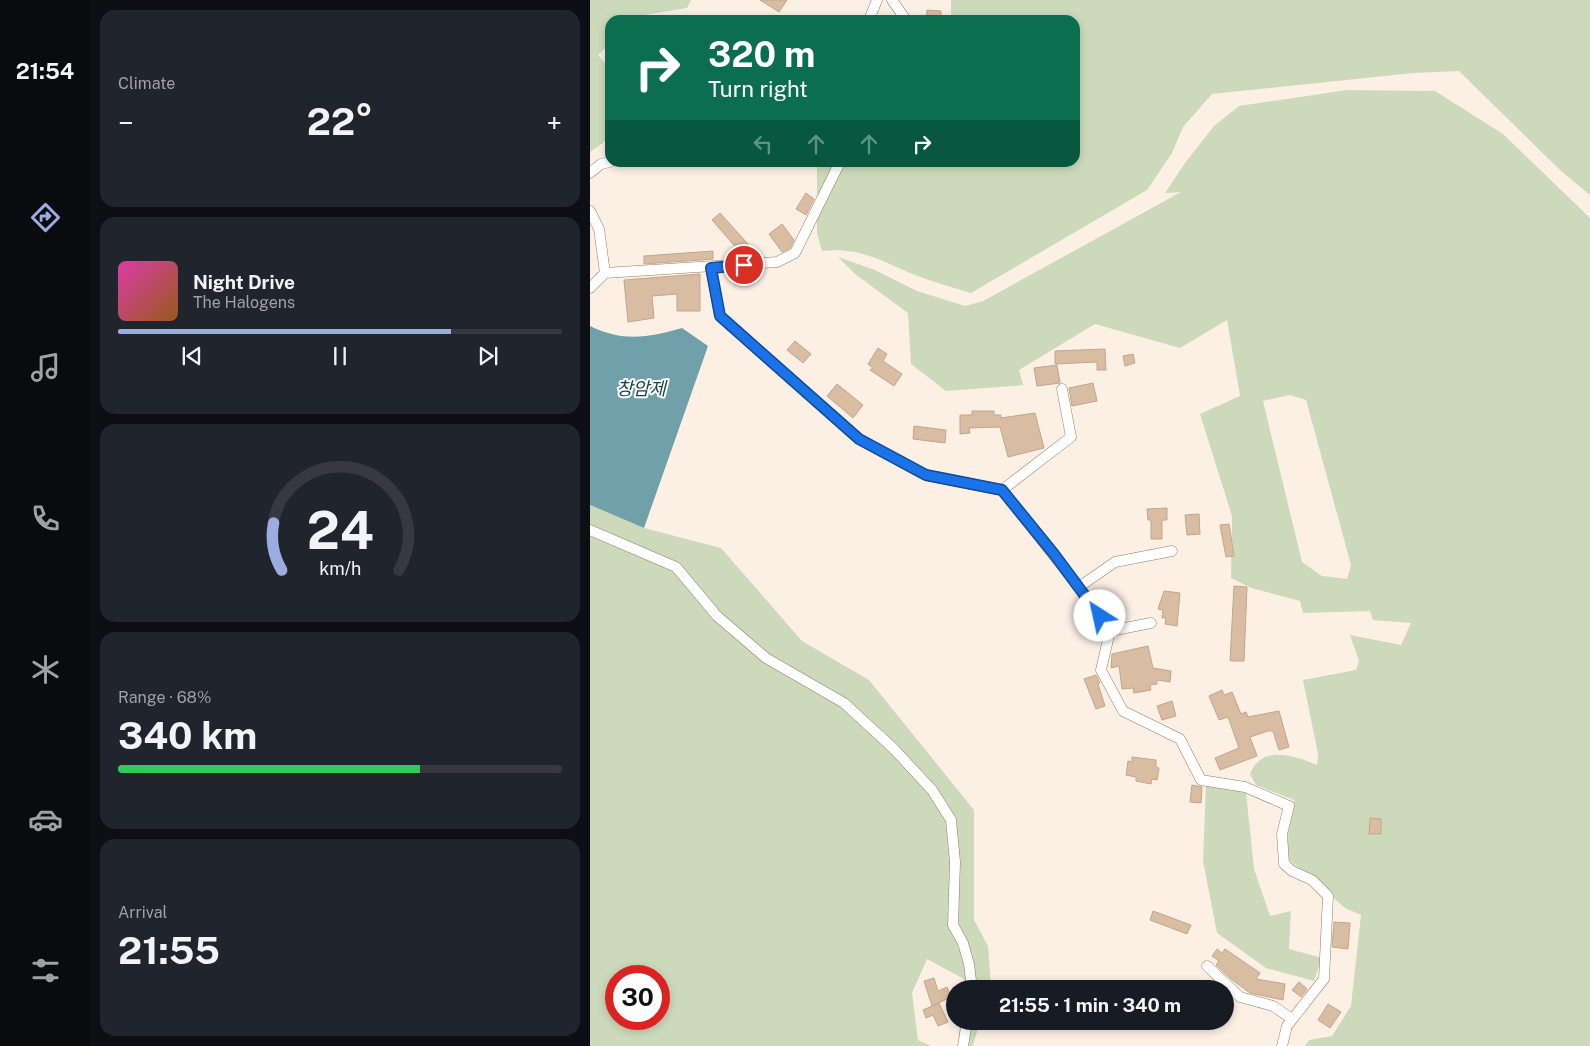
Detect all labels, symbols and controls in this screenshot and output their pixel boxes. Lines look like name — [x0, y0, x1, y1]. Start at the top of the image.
text: 320 m — [708, 34, 815, 75]
icon: right — [625, 35, 690, 100]
text: 21:54 — [16, 58, 74, 84]
text: Climate — [118, 74, 175, 93]
text: Turn right — [708, 76, 808, 102]
text: 22° — [307, 99, 373, 144]
text: − — [118, 106, 134, 139]
text: + — [546, 106, 562, 139]
icon: left — [749, 130, 777, 158]
icon: ahead — [802, 130, 830, 158]
icon: ahead — [855, 130, 883, 158]
icon: right — [908, 130, 936, 158]
icon: directions — [28, 200, 63, 235]
pin — [723, 244, 765, 286]
icon: arrive — [730, 251, 758, 279]
text: Night Drive — [193, 271, 295, 293]
text: The Halogens — [193, 293, 295, 312]
icon: previous — [178, 342, 206, 370]
icon: pause — [326, 342, 354, 370]
icon: next — [474, 342, 502, 370]
icon: music — [28, 350, 63, 385]
water label: 창암제 — [616, 378, 668, 399]
text: 24 — [306, 500, 374, 561]
icon: phone — [28, 501, 63, 536]
text: km/h — [319, 558, 361, 579]
position arrow — [1073, 589, 1125, 641]
icon: climate — [28, 652, 63, 687]
text: Range · 68% — [118, 688, 211, 707]
text: 340 km — [118, 713, 257, 758]
icon: car — [28, 802, 63, 837]
text: Arrival — [118, 903, 167, 922]
text: 21:55 — [118, 928, 220, 973]
icon: filters — [28, 953, 63, 988]
speed limit sign: 30 — [605, 965, 670, 1030]
text: 21:55 · 1 min · 340 m — [999, 994, 1181, 1016]

